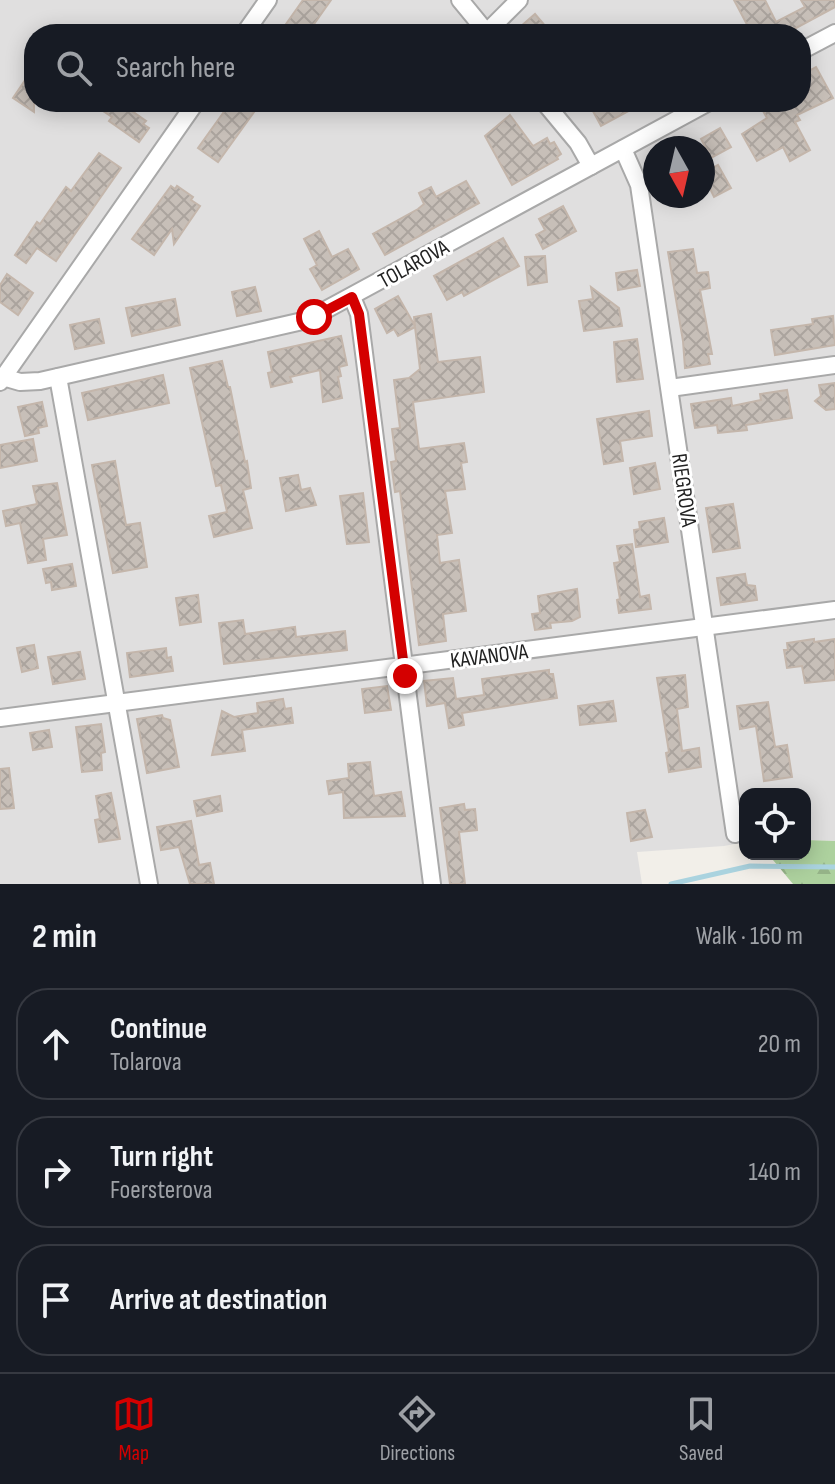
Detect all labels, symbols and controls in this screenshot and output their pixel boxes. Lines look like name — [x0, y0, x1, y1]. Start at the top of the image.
search box — [24, 24, 811, 112]
icon: search — [52, 46, 96, 90]
text: Search here — [116, 50, 235, 86]
north arrow — [643, 136, 715, 208]
street label: TOLAROVA — [374, 234, 454, 295]
route start — [296, 299, 332, 335]
street label: RIEGROVA — [665, 452, 702, 529]
street label: KAVANOVA — [449, 638, 530, 675]
route end — [387, 658, 423, 694]
map controls — [739, 788, 811, 860]
button: locate — [739, 788, 811, 860]
text: 2 min — [32, 916, 97, 957]
text: Walk · 160 m — [696, 921, 803, 952]
text: Continue — [110, 1011, 207, 1047]
icon: ahead — [34, 1022, 78, 1066]
text: 20 m — [758, 1029, 801, 1060]
text: Tolarova — [110, 1047, 182, 1078]
text: Turn right — [110, 1139, 213, 1175]
icon: right — [34, 1150, 78, 1194]
text: 140 m — [749, 1157, 801, 1188]
text: Foersterova — [110, 1175, 213, 1206]
icon: arrive — [34, 1278, 78, 1322]
text: Arrive at destination — [110, 1282, 327, 1318]
tab: Map — [112, 1392, 156, 1467]
tab: Directions — [380, 1392, 455, 1467]
tab: Saved — [679, 1392, 723, 1467]

